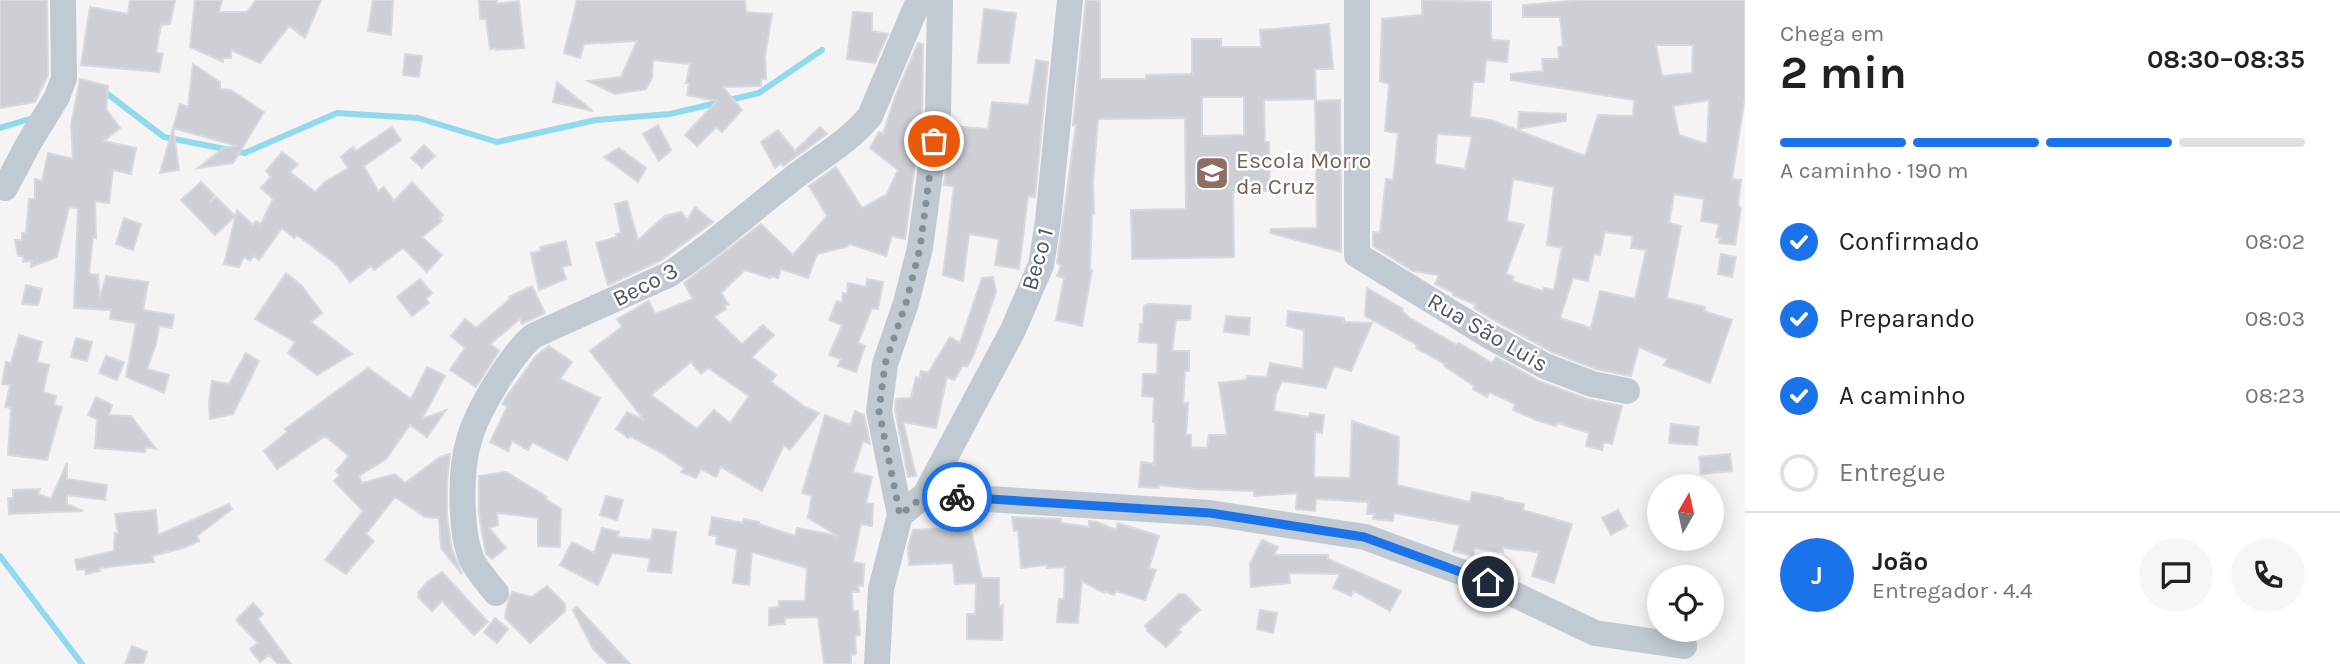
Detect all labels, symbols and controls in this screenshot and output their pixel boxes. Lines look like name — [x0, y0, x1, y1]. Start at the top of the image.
text: Chega em — [1780, 20, 1884, 47]
text: 08:30–08:35 — [2147, 44, 2305, 75]
text: 2 min — [1780, 46, 1907, 100]
pin — [904, 111, 964, 171]
icon: bag — [915, 122, 953, 160]
place label: Escola Morro da Cruz — [1236, 147, 1371, 200]
school or university icon: Escola Morro da Cruz — [1193, 154, 1231, 192]
text: A caminho · 190 m — [1780, 157, 1969, 184]
icon: check — [1780, 223, 1818, 261]
street label: Beco 1 — [1016, 225, 1059, 293]
text: Confirmado — [1839, 226, 1979, 257]
text: 08:02 — [2245, 228, 2305, 255]
street label: Beco 3 — [608, 257, 682, 312]
street label: Rua São Luis — [1423, 287, 1553, 378]
icon: check — [1780, 300, 1818, 338]
text: Preparando — [1839, 303, 1975, 334]
text: 08:03 — [2245, 305, 2305, 332]
icon: check — [1780, 377, 1818, 415]
text: A caminho — [1839, 380, 1966, 411]
text: 08:23 — [2245, 382, 2305, 409]
text: Entregue — [1839, 457, 1946, 488]
courier — [922, 462, 992, 532]
north arrow — [1647, 474, 1724, 551]
map controls — [1647, 474, 1724, 642]
icon: bike — [938, 478, 976, 516]
button: chat — [2139, 538, 2213, 612]
button: phone — [2231, 538, 2305, 612]
text: João — [1872, 546, 1928, 577]
pin — [1458, 552, 1518, 612]
text: J — [1811, 560, 1823, 591]
icon: home — [1469, 563, 1507, 601]
button: locate — [1647, 565, 1724, 642]
text: Entregador · 4.4 — [1872, 577, 2033, 604]

